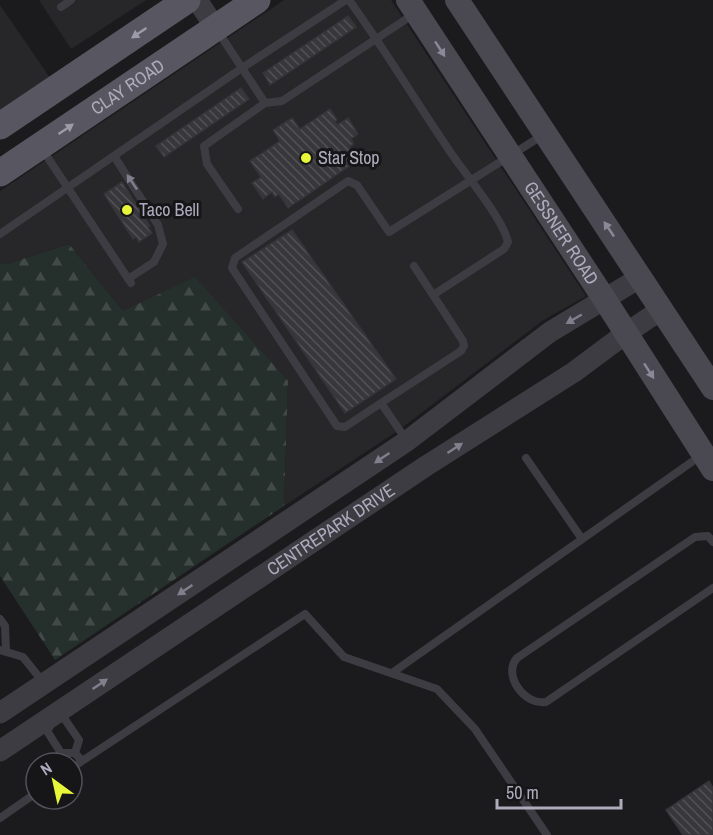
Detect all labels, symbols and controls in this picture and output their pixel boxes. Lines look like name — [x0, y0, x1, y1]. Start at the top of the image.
one-way arrow — [130, 27, 147, 38]
one-way arrow — [434, 41, 445, 57]
street label: CLAY ROAD — [86, 53, 169, 120]
one-way arrow — [58, 123, 74, 134]
place label: Star Stop — [318, 145, 380, 170]
marker: Star Stop — [299, 151, 313, 165]
one-way arrow — [127, 174, 138, 190]
street label: GESSNER ROAD — [518, 176, 605, 290]
place label: Taco Bell — [139, 197, 199, 222]
marker: Taco Bell — [120, 203, 134, 217]
one-way arrow — [603, 221, 615, 237]
one-way arrow — [565, 313, 582, 323]
one-way arrow — [643, 363, 654, 379]
one-way arrow — [447, 443, 463, 454]
one-way arrow — [373, 452, 390, 463]
street label: CENTREPARK DRIVE — [262, 477, 399, 581]
one-way arrow — [177, 584, 193, 595]
one-way arrow — [92, 679, 108, 690]
north arrow — [24, 751, 84, 811]
text: N — [36, 757, 56, 780]
scale bar — [497, 772, 622, 810]
text: 50 m — [506, 780, 539, 805]

